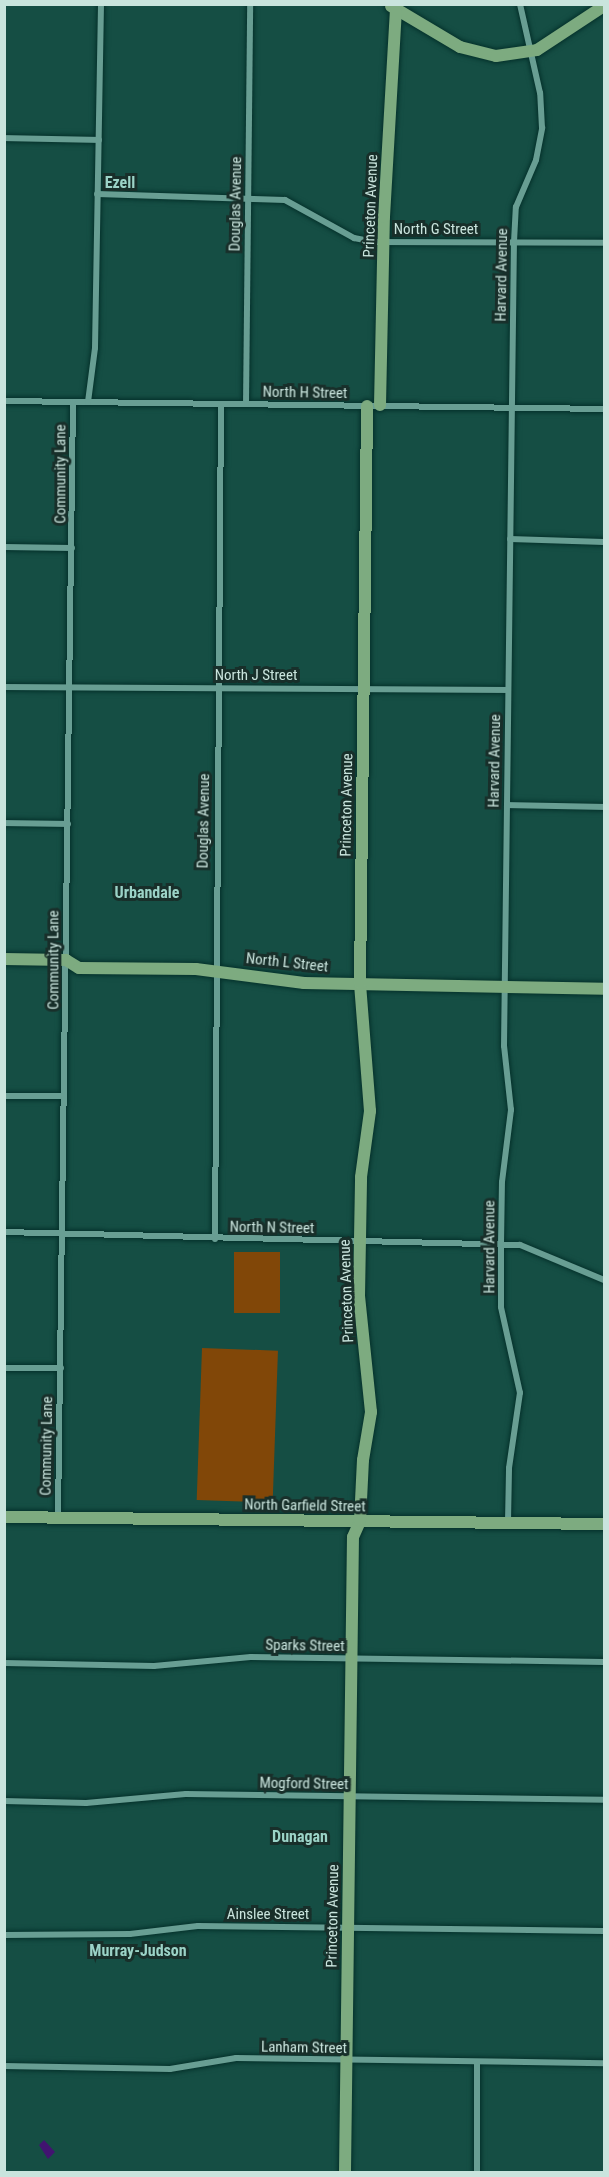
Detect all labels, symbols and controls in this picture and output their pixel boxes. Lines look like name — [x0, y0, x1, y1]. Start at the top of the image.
street label: Princeton Avenue — [360, 154, 382, 258]
street label: Douglas Avenue — [226, 156, 246, 252]
district label: Ezell — [105, 173, 135, 193]
street label: North G Street — [394, 221, 478, 239]
street label: Harvard Avenue — [492, 228, 512, 322]
street label: North H Street — [262, 383, 348, 403]
street label: Community Lane — [52, 424, 70, 524]
street label: North J Street — [215, 667, 297, 685]
street label: Harvard Avenue — [485, 714, 505, 808]
street label: Princeton Avenue — [337, 753, 357, 857]
street label: Douglas Avenue — [194, 773, 214, 869]
district label: Urbandale — [115, 883, 179, 903]
street label: Community Lane — [45, 910, 63, 1010]
street label: North L Street — [245, 950, 329, 976]
street label: Harvard Avenue — [481, 1200, 499, 1294]
street label: North N Street — [229, 1218, 315, 1238]
street label: Princeton Avenue — [336, 1239, 358, 1343]
street label: Community Lane — [37, 1396, 57, 1496]
street label: North Garfield Street — [244, 1496, 366, 1516]
street label: Sparks Street — [265, 1636, 345, 1656]
street label: Mogford Street — [259, 1774, 349, 1794]
district label: Dunagan — [272, 1827, 328, 1847]
street label: Princeton Avenue — [323, 1864, 343, 1968]
street label: Ainslee Street — [227, 1906, 309, 1924]
district label: Murray-Judson — [89, 1941, 187, 1961]
street label: Lanham Street — [261, 2038, 347, 2058]

